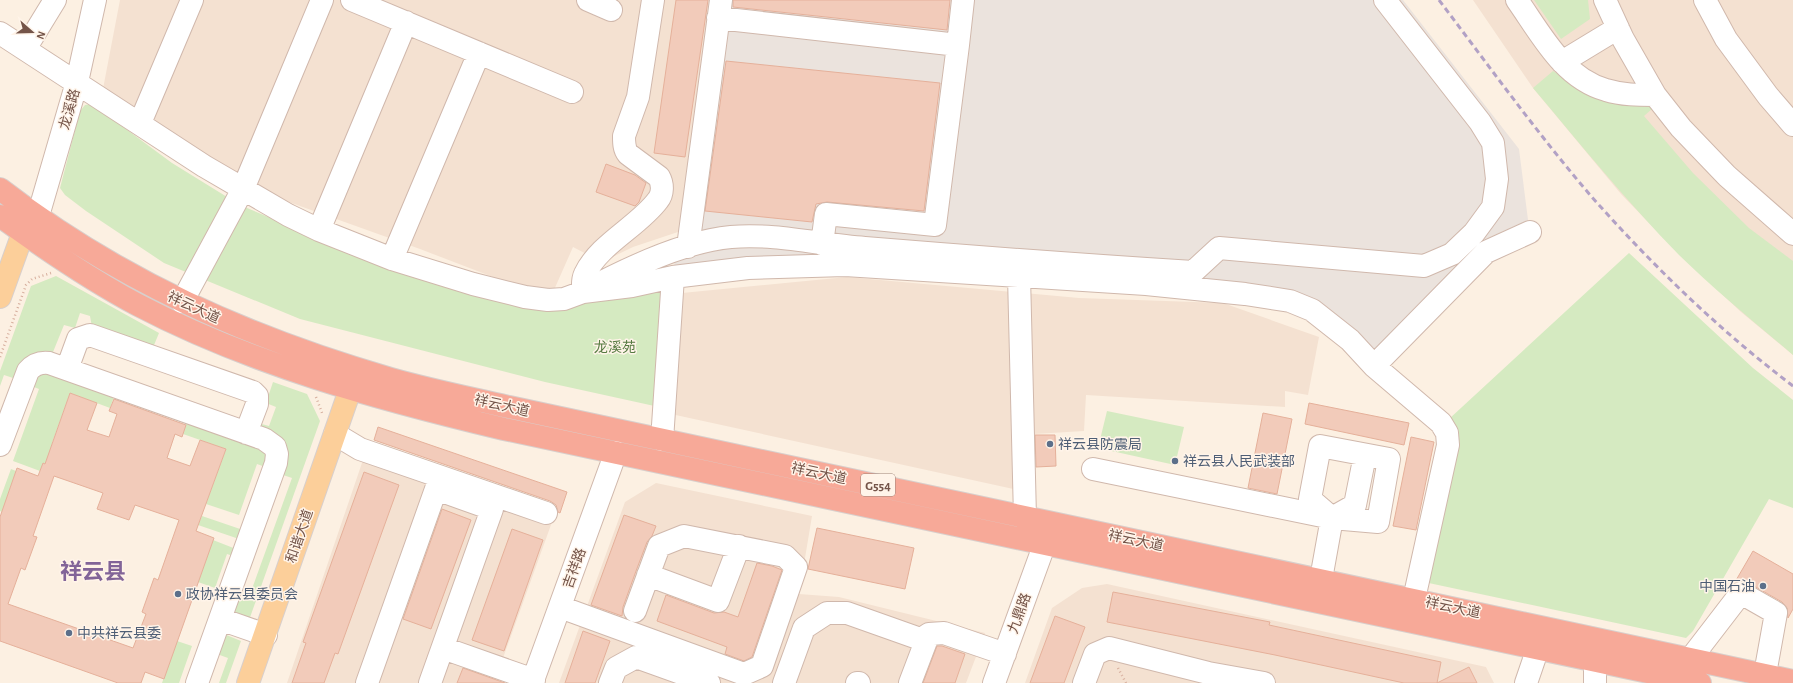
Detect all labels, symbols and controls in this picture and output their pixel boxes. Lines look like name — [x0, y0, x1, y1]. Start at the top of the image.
north arrow — [12, 12, 52, 52]
text: N — [34, 30, 47, 41]
street label: 龙溪路 — [56, 87, 82, 131]
street label: 祥云大道 — [165, 289, 222, 326]
park label: 龙溪苑 — [594, 339, 636, 355]
street label: 祥云大道 — [473, 392, 531, 419]
place label: 祥云县防震局 — [1058, 437, 1142, 452]
marker: 祥云县防震局 — [1045, 439, 1055, 449]
place label: 祥云县人民武装部 — [1183, 454, 1295, 469]
marker: 祥云县人民武装部 — [1170, 456, 1180, 466]
street label: 祥云大道 — [790, 460, 848, 487]
road number: G554 — [861, 474, 895, 496]
street label: 和谐大道 — [282, 507, 316, 565]
street label: 祥云大道 — [1107, 527, 1165, 554]
street label: 吉祥路 — [560, 546, 589, 590]
district label: 祥云县 — [60, 560, 126, 583]
place label: 中国石油 — [1699, 579, 1755, 594]
marker: 中国石油 — [1758, 581, 1768, 591]
place label: 政协祥云县委员会 — [186, 587, 298, 602]
marker: 政协祥云县委员会 — [173, 589, 183, 599]
street label: 九鼎路 — [1005, 591, 1034, 635]
street label: 祥云大道 — [1424, 594, 1482, 621]
place label: 中共祥云县委 — [77, 626, 161, 641]
marker: 中共祥云县委 — [64, 628, 74, 638]

